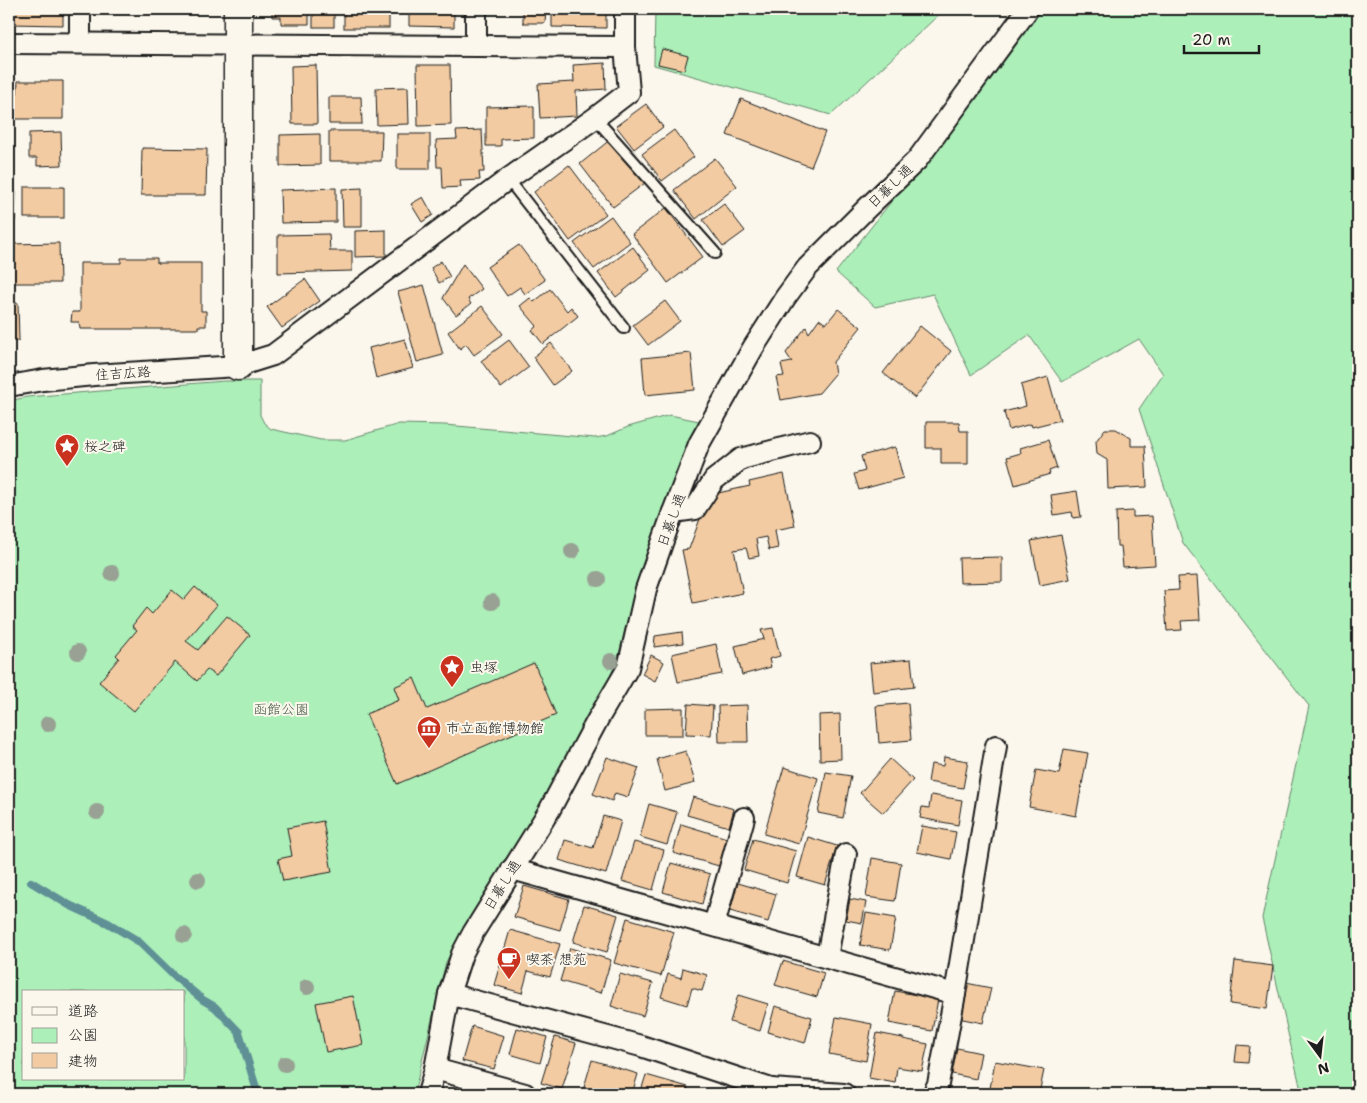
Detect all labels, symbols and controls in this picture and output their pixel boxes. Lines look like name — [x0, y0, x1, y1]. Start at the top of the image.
scale bar — [1184, 22, 1260, 54]
text: 20 m — [1192, 30, 1231, 50]
street label: 日暮し通 — [864, 160, 916, 212]
street label: 住吉広路 — [94, 362, 152, 384]
place icon: 桜之碑 — [54, 433, 80, 467]
place label: 桜之碑 — [84, 437, 126, 455]
street label: 日暮し通 — [653, 491, 689, 549]
place icon: 虫塚 — [439, 654, 465, 688]
place label: 虫塚 — [470, 658, 498, 676]
park label: 函館公園 — [253, 700, 309, 718]
museum icon: 市立函館博物館 — [416, 715, 442, 749]
place label: 市立函館博物館 — [446, 719, 544, 737]
street label: 日暮し通 — [480, 856, 524, 914]
cafe icon: 喫茶 想苑 — [496, 946, 522, 980]
place label: 喫茶 想苑 — [526, 950, 587, 968]
legend — [22, 990, 185, 1080]
text: 道路 — [68, 1001, 98, 1021]
text: 公園 — [68, 1025, 98, 1045]
north arrow — [1294, 1030, 1344, 1080]
text: 建物 — [68, 1051, 98, 1071]
text: N — [1316, 1058, 1331, 1079]

